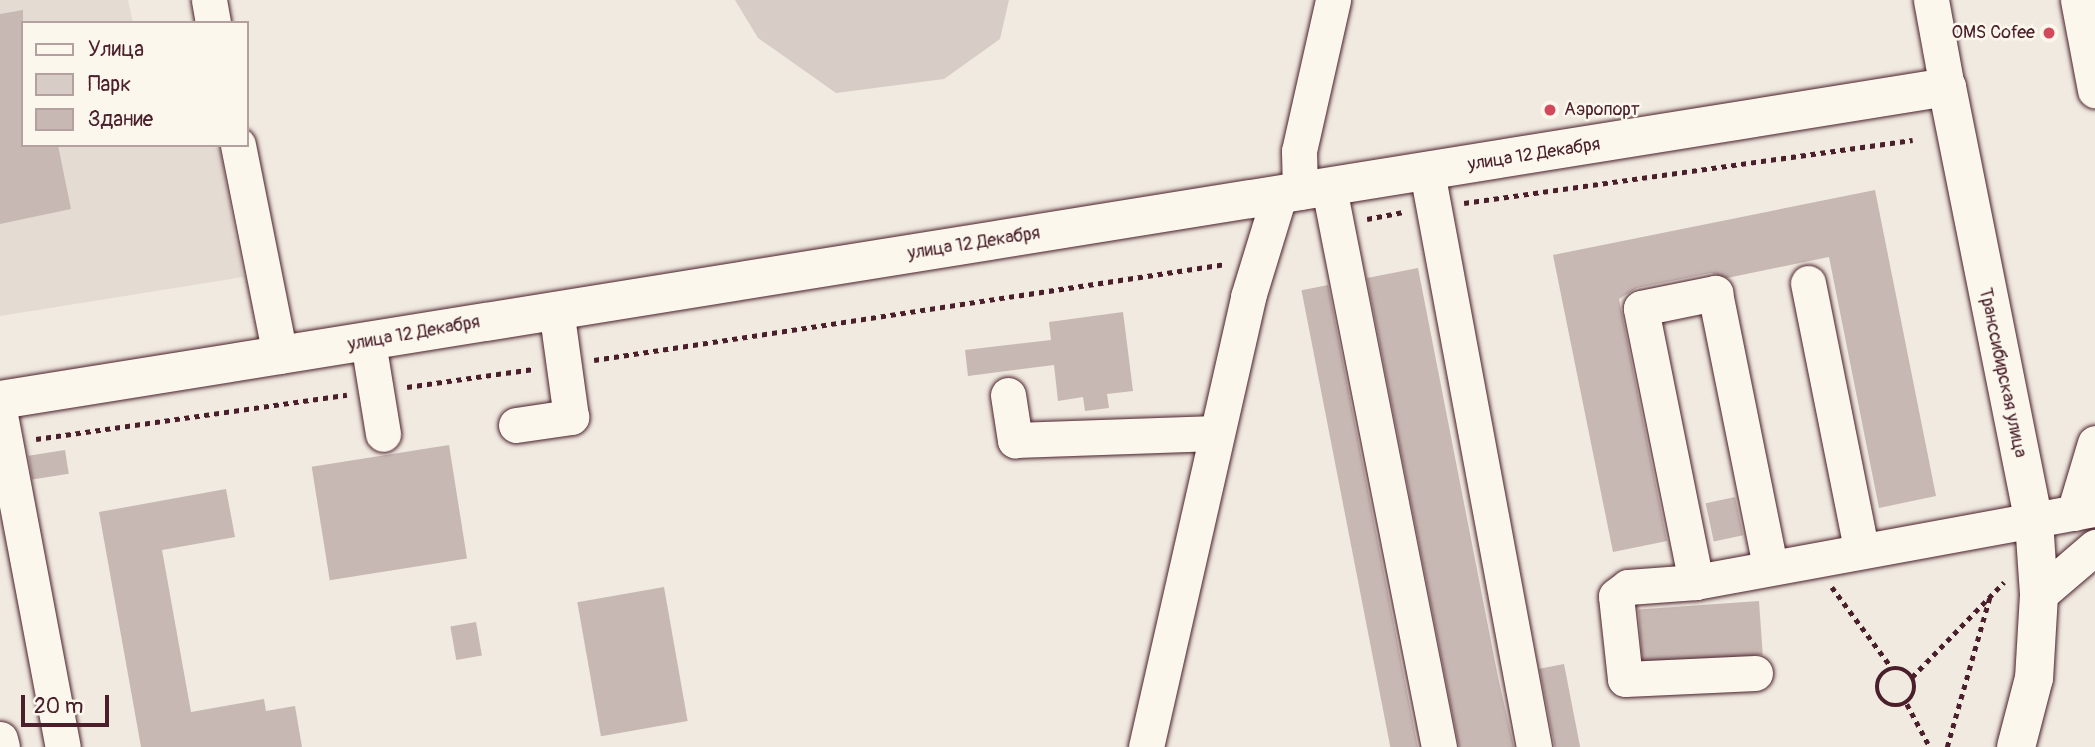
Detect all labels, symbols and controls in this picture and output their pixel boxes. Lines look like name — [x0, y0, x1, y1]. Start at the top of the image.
legend — [21, 21, 248, 147]
place label: OMS Cofee — [1951, 22, 2035, 44]
marker: OMS Cofee — [2041, 25, 2057, 41]
text: Улица — [88, 36, 144, 63]
text: Парк — [88, 71, 131, 98]
place label: Аэропорт — [1564, 99, 1640, 121]
marker: Аэропорт — [1542, 102, 1558, 118]
text: Здание — [88, 106, 153, 133]
street label: улица 12 Декабря — [1466, 134, 1602, 176]
street label: улица 12 Декабря — [906, 223, 1042, 265]
street label: Транссибирская улица — [1973, 286, 2031, 460]
street label: улица 12 Декабря — [346, 312, 482, 356]
scale bar — [24, 680, 112, 724]
text: 20 m — [34, 693, 83, 720]

